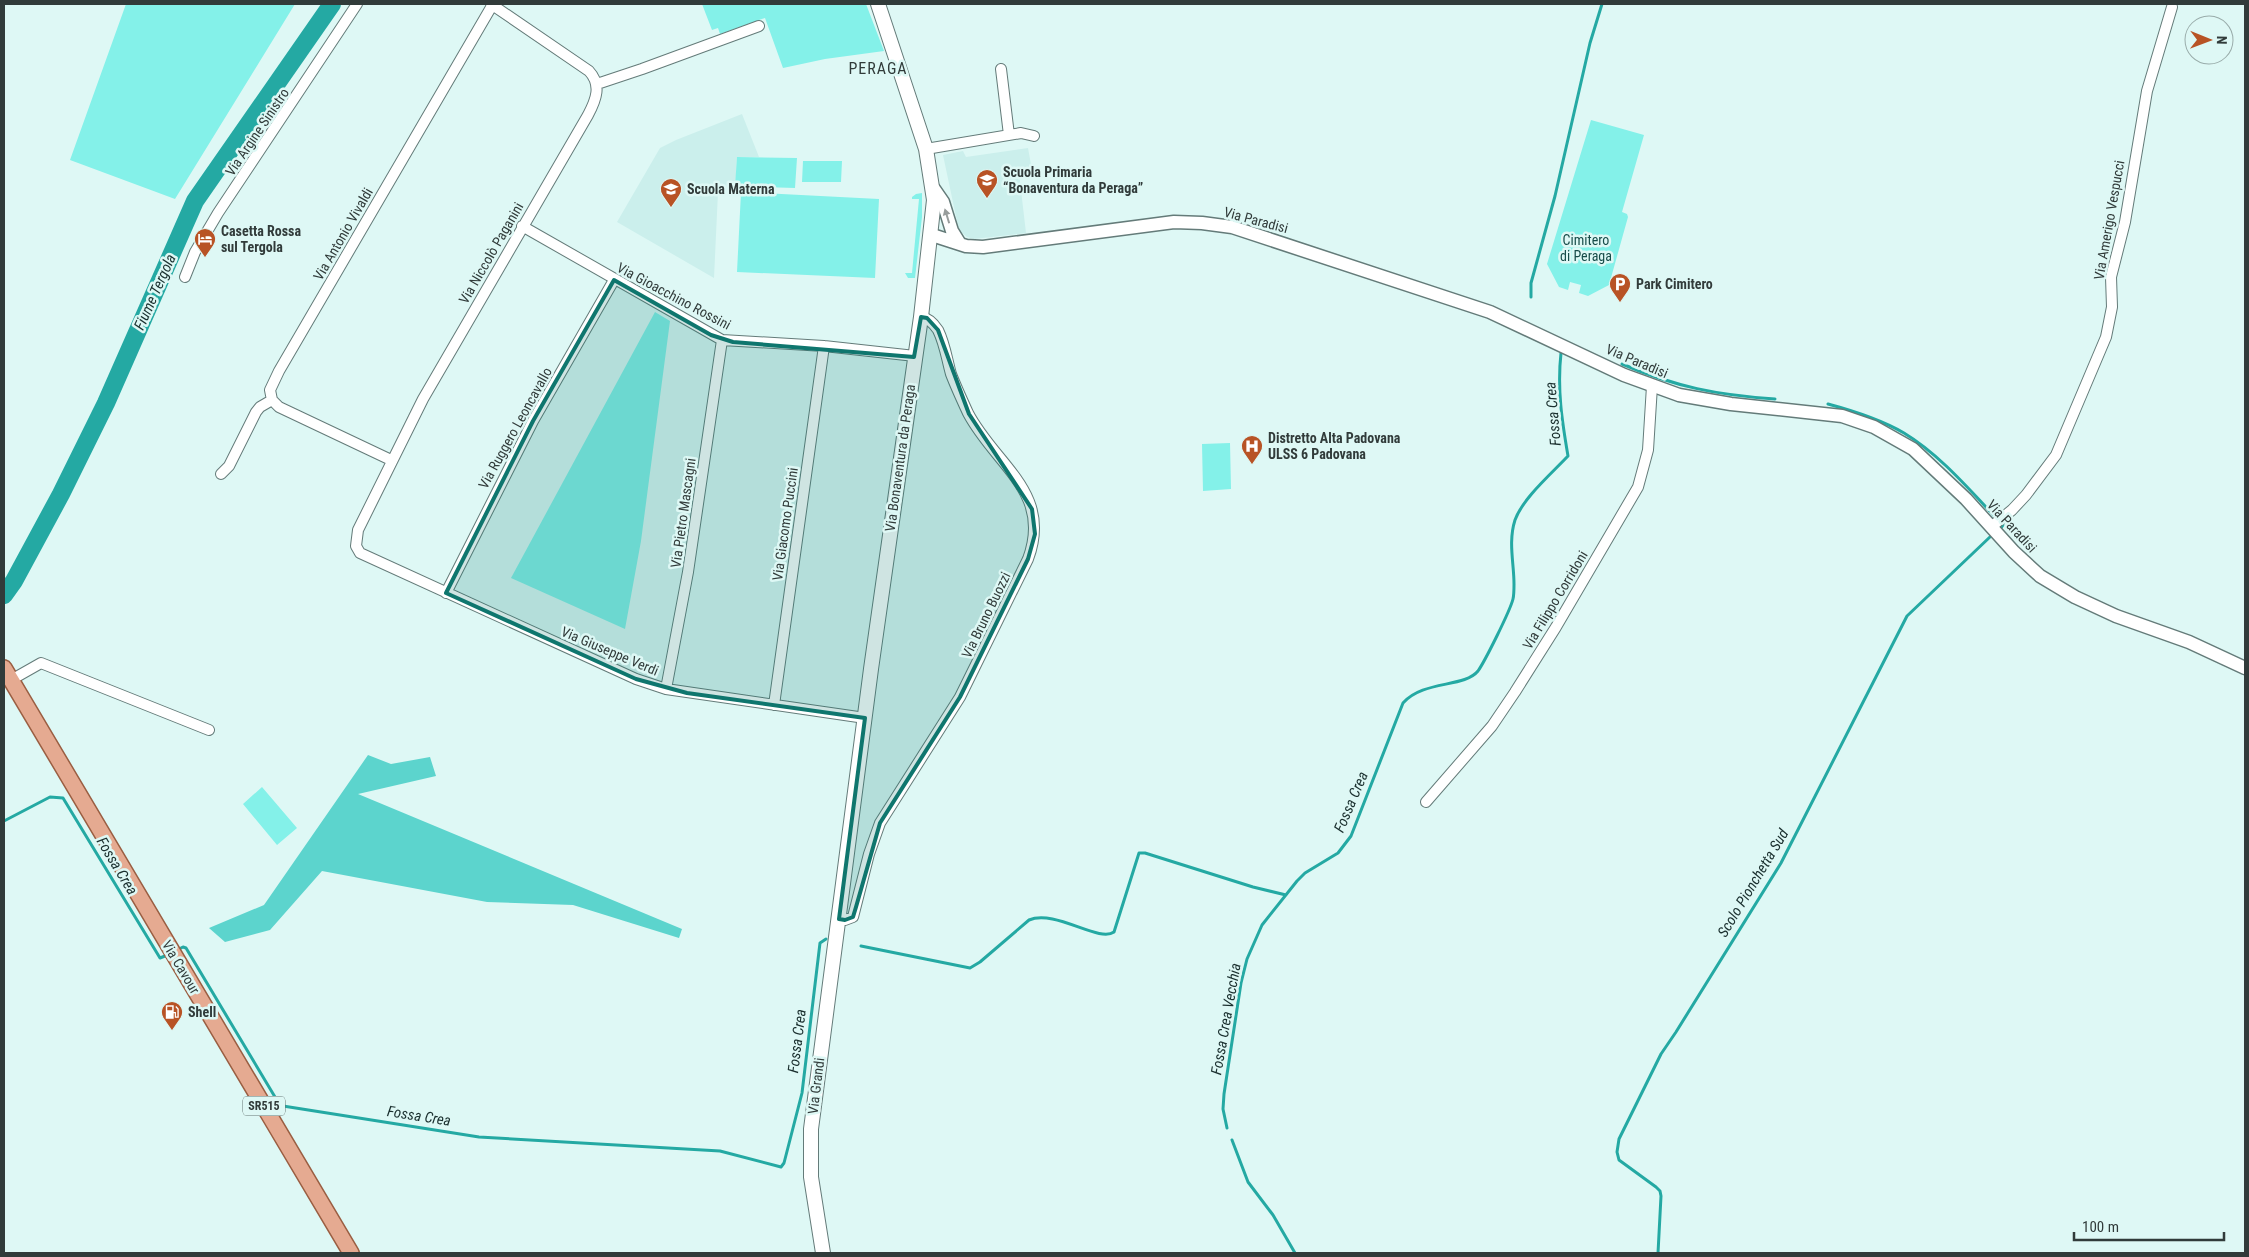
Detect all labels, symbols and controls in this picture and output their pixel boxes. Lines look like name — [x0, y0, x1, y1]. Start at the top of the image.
north arrow — [2184, 15, 2234, 65]
text: N — [2214, 36, 2230, 45]
district label: PERAGA — [848, 59, 908, 78]
street label: Via Argine Sinistro — [222, 85, 292, 179]
street label: Via Amerigo Vespucci — [2091, 159, 2127, 281]
place label: Scuola Primaria “Bonaventura da Peraga” — [1003, 164, 1143, 196]
school or university icon: Scuola Primaria “Bonaventura da Peraga” — [975, 168, 999, 199]
school or university icon: Scuola Materna — [659, 177, 683, 208]
place label: Scuola Materna — [687, 181, 775, 197]
street label: Via Antonio Vivaldi — [310, 185, 376, 283]
street label: Via Niccolò Paganini — [456, 200, 526, 306]
street label: Via Paradisi — [1222, 204, 1290, 236]
one-way arrow — [943, 209, 951, 224]
place label: Casetta Rossa sul Tergola — [221, 223, 301, 255]
hotel icon: Casetta Rossa sul Tergola — [193, 227, 217, 258]
park label: Cimitero di Peraga — [1560, 232, 1612, 264]
water label: Fiume Tergola — [130, 251, 180, 333]
street label: Via Gioacchino Rossini — [614, 259, 734, 333]
parking icon: Park Cimitero — [1608, 272, 1632, 303]
place label: Park Cimitero — [1636, 276, 1713, 292]
street label: Via Paradisi — [1604, 341, 1670, 381]
street label: Via Ruggero Leoncavallo — [475, 365, 555, 491]
water label: Fossa Crea — [1541, 381, 1565, 447]
street label: Via Bonaventura da Peraga — [882, 383, 918, 533]
place label: Distretto Alta Padovana ULSS 6 Padovana — [1268, 430, 1401, 462]
hospital icon: Distretto Alta Padovana ULSS 6 Padovana — [1240, 434, 1264, 465]
street label: Via Pietro Mascagni — [667, 457, 699, 569]
street label: Via Giacomo Puccini — [769, 466, 801, 582]
street label: Via Paradisi — [1984, 496, 2040, 556]
street label: Via Filippo Corridoni — [1519, 548, 1591, 652]
street label: Via Bruno Buozzi — [958, 569, 1014, 661]
street label: Via Giuseppe Verdi — [559, 623, 661, 679]
water label: Fossa Crea — [1330, 769, 1372, 835]
water label: Scolo Pionchetta Sud — [1714, 825, 1793, 940]
water label: Fossa Crea — [93, 834, 141, 898]
street label: Via Cavour — [159, 937, 203, 997]
water label: Fossa Crea Vecchia — [1207, 962, 1245, 1076]
fuel station icon: Shell — [160, 1000, 184, 1031]
place label: Shell — [188, 1004, 216, 1020]
water label: Fossa Crea — [784, 1008, 810, 1074]
street label: Via Grandi — [805, 1057, 827, 1115]
road number: SR515 — [243, 1096, 285, 1116]
water label: Fossa Crea — [386, 1102, 452, 1130]
scale bar — [2074, 1210, 2224, 1242]
text: 100 m — [2082, 1218, 2119, 1236]

